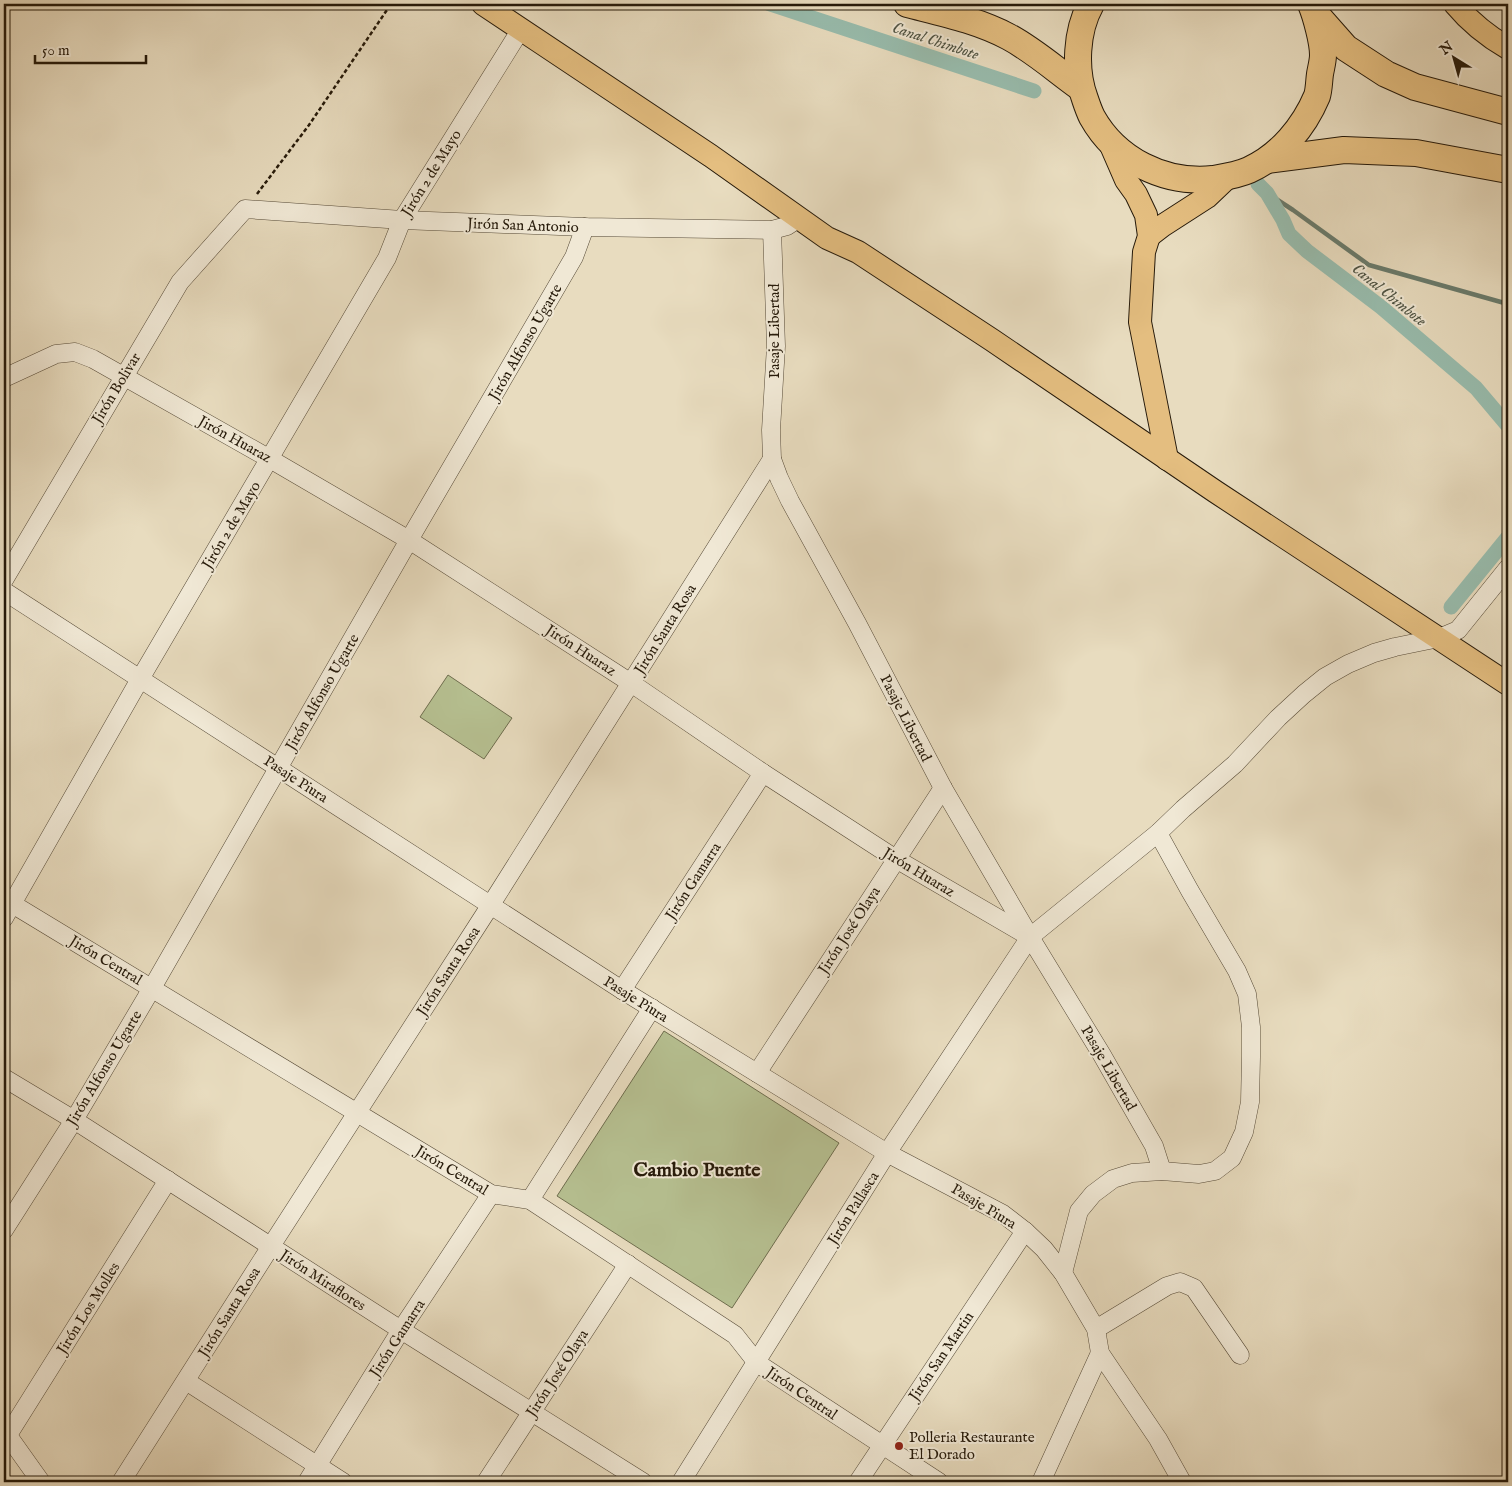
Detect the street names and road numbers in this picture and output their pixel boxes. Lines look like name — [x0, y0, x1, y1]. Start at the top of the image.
street label: Jirón 2 de Mayo — [396, 126, 466, 222]
street label: Jirón San Antonio — [465, 214, 579, 237]
street label: Jirón Alfonso Ugarte — [483, 280, 567, 406]
street label: Pasaje Libertad — [765, 282, 784, 379]
street label: Jirón Bolivar — [87, 349, 145, 429]
street label: Jirón Huaraz — [193, 411, 275, 467]
street label: Jirón 2 de Mayo — [197, 478, 265, 574]
street label: Jirón Santa Rosa — [629, 580, 701, 680]
street label: Jirón Huaraz — [540, 619, 620, 680]
street label: Jirón Alfonso Ugarte — [280, 630, 364, 756]
street label: Pasaje Libertad — [875, 672, 936, 766]
street label: Pasaje Piura — [260, 752, 332, 808]
street label: Jirón Gamarra — [660, 838, 726, 925]
street label: Jirón Huaraz — [878, 842, 958, 901]
street label: Jirón José Olaya — [813, 882, 885, 979]
street label: Jirón Santa Rosa — [411, 922, 485, 1021]
street label: Jirón Central — [64, 930, 146, 990]
street label: Pasaje Piura — [600, 972, 672, 1027]
street label: Jirón Alfonso Ugarte — [61, 1007, 146, 1131]
street label: Pasaje Libertad — [1077, 1022, 1141, 1115]
street label: Jirón Central — [410, 1140, 492, 1200]
street label: Jirón Pallasca — [822, 1168, 884, 1250]
street label: Pasaje Piura — [948, 1180, 1020, 1234]
street label: Jirón Miraflores — [274, 1244, 369, 1315]
street label: Jirón Los Molles — [52, 1259, 124, 1359]
street label: Jirón Santa Rosa — [193, 1263, 265, 1363]
street label: Jirón Gamarra — [364, 1295, 430, 1382]
street label: Jirón San Martin — [903, 1308, 978, 1406]
street label: Jirón José Olaya — [521, 1325, 593, 1422]
street label: Jirón Central — [761, 1362, 842, 1425]

